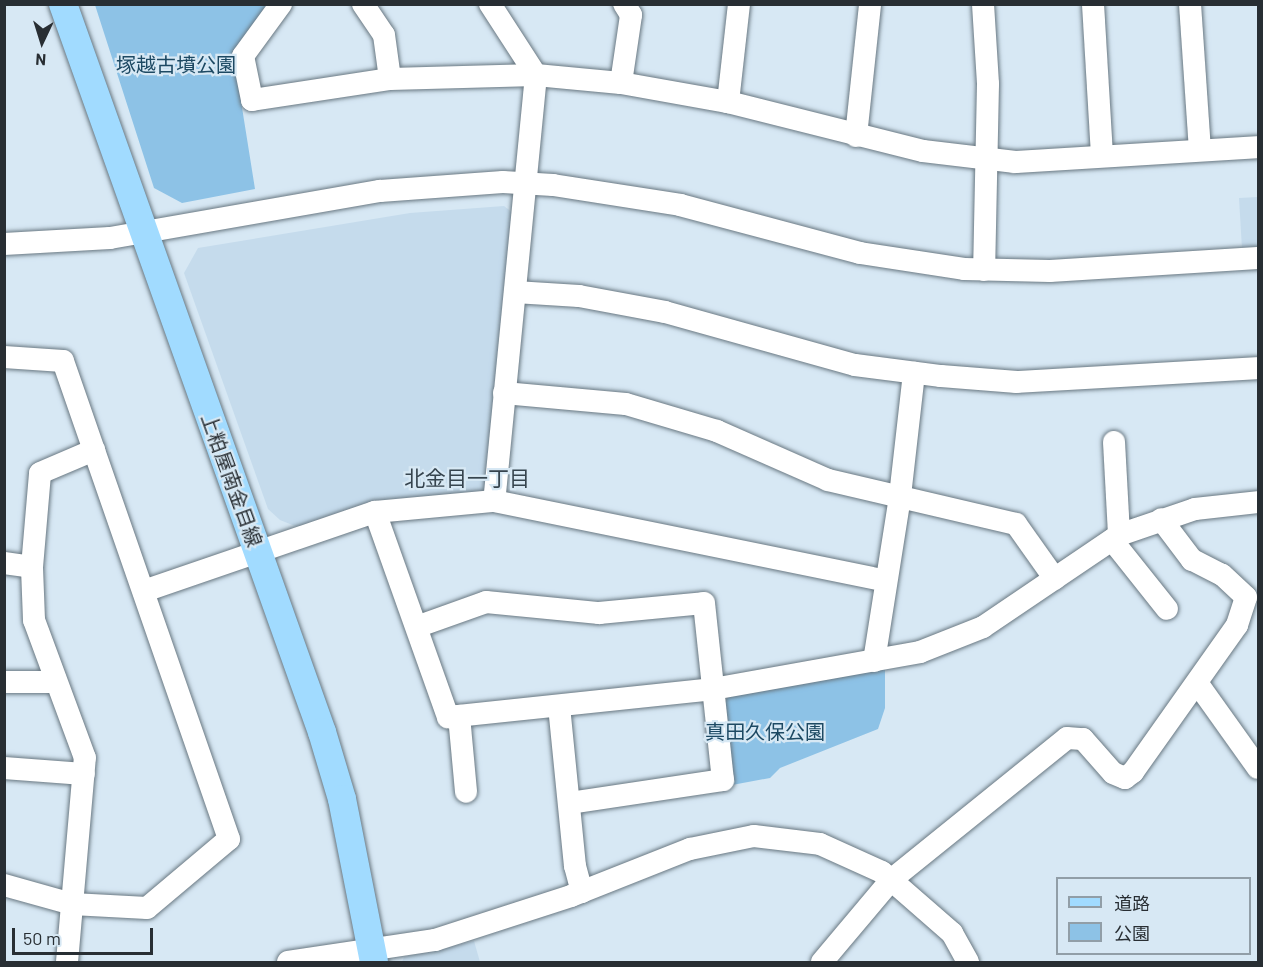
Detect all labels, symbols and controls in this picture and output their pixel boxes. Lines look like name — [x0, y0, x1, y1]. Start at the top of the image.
north arrow — [12, 12, 72, 72]
text: N — [35, 51, 47, 70]
park label: 塚越古墳公園 — [116, 52, 236, 76]
street label: 上粕屋南金目線 — [197, 410, 267, 550]
district label: 北金目一丁目 — [404, 465, 530, 491]
park label: 真田久保公園 — [705, 719, 825, 743]
legend — [1056, 877, 1251, 955]
text: 道路 — [1114, 892, 1150, 914]
scale bar — [15, 916, 156, 954]
text: 公園 — [1114, 922, 1150, 944]
text: 50 m — [23, 927, 61, 949]

